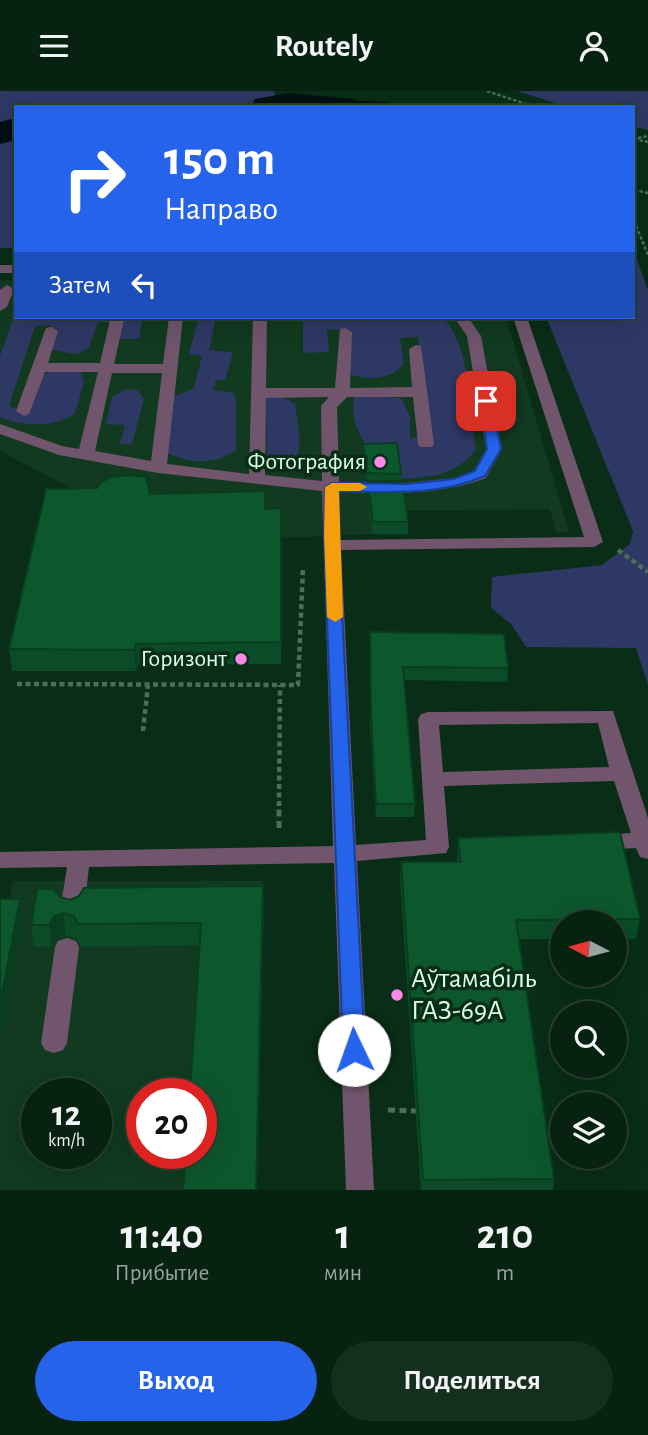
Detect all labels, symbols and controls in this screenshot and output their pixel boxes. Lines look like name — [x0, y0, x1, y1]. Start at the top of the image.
icon: menu — [35, 27, 73, 65]
icon: person — [575, 27, 613, 65]
text: Routely — [275, 30, 373, 62]
icon: right — [49, 133, 140, 224]
text: 150 m — [164, 135, 275, 184]
text: Направо — [164, 193, 278, 225]
icon: left — [125, 266, 163, 304]
text: Затем — [49, 272, 111, 298]
pin — [456, 371, 516, 431]
icon: arrive — [467, 382, 505, 420]
place label: Фотография — [248, 450, 366, 474]
marker: Фотография — [372, 454, 388, 470]
place label: Горизонт — [141, 647, 227, 671]
marker: Горизонт — [233, 651, 249, 667]
north arrow — [550, 910, 626, 987]
map controls — [550, 910, 627, 1169]
place label: Аўтамабіль ГАЗ-69А — [411, 965, 536, 1025]
marker: Аўтамабіль ГАЗ-69А — [389, 987, 405, 1003]
button: search — [550, 1001, 627, 1078]
position arrow — [317, 1013, 391, 1087]
speed limit sign: 20 — [126, 1078, 217, 1169]
button: layers — [550, 1092, 627, 1169]
text: 12 — [52, 1097, 81, 1132]
text: km/h — [48, 1132, 85, 1150]
text: 11:40 — [120, 1214, 203, 1256]
text: 1 — [335, 1214, 351, 1256]
text: 210 — [477, 1214, 533, 1256]
text: Прибытие — [115, 1262, 209, 1285]
text: мин — [324, 1262, 362, 1285]
text: m — [496, 1262, 514, 1285]
button: Выход — [35, 1341, 317, 1421]
button: Поделиться — [331, 1341, 613, 1421]

